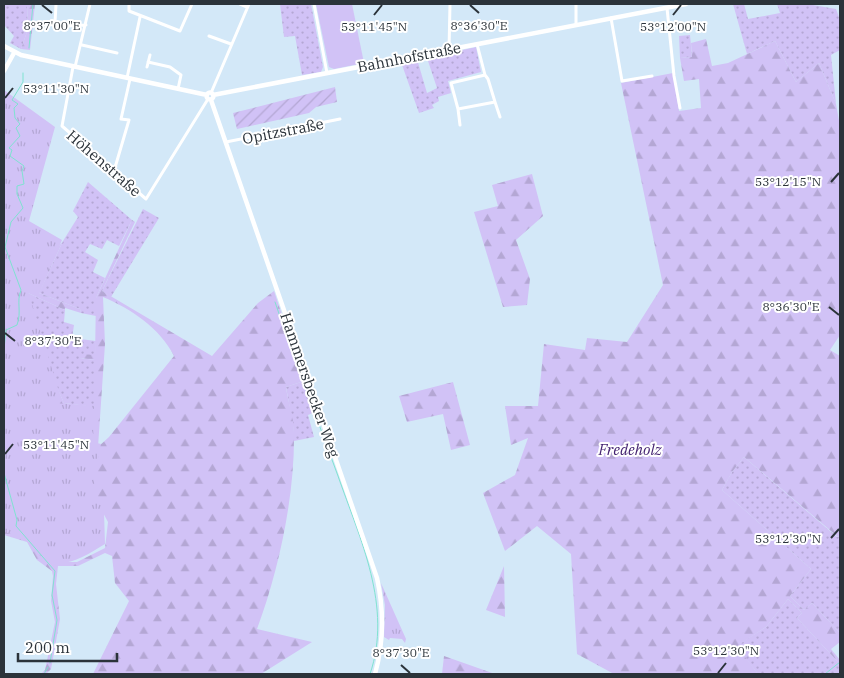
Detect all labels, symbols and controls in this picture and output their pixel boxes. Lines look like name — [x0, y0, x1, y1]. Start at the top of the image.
text: 8°37'00"E — [23, 18, 81, 33]
text: 8°36'30"E — [450, 18, 508, 33]
text: 53°11'45"N — [341, 19, 407, 34]
text: 53°12'00"N — [640, 19, 706, 34]
street label: Bahnhofstraße — [356, 38, 462, 76]
text: 53°11'30"N — [23, 81, 89, 96]
street label: Opitzstraße — [241, 114, 325, 148]
street label: Höhenstraße — [63, 126, 145, 200]
text: 53°12'15"N — [755, 174, 821, 189]
text: 8°36'30"E — [762, 299, 820, 314]
street label: Hammersbecker Weg — [276, 310, 344, 460]
text: 8°37'30"E — [24, 333, 82, 348]
text: 53°11'45"N — [23, 437, 89, 452]
park label: Fredeholz — [598, 440, 662, 459]
text: 53°12'30"N — [755, 531, 821, 546]
scale bar — [18, 630, 116, 662]
text: 200 m — [25, 638, 70, 657]
text: 53°12'30"N — [693, 643, 759, 658]
text: 8°37'30"E — [372, 645, 430, 660]

